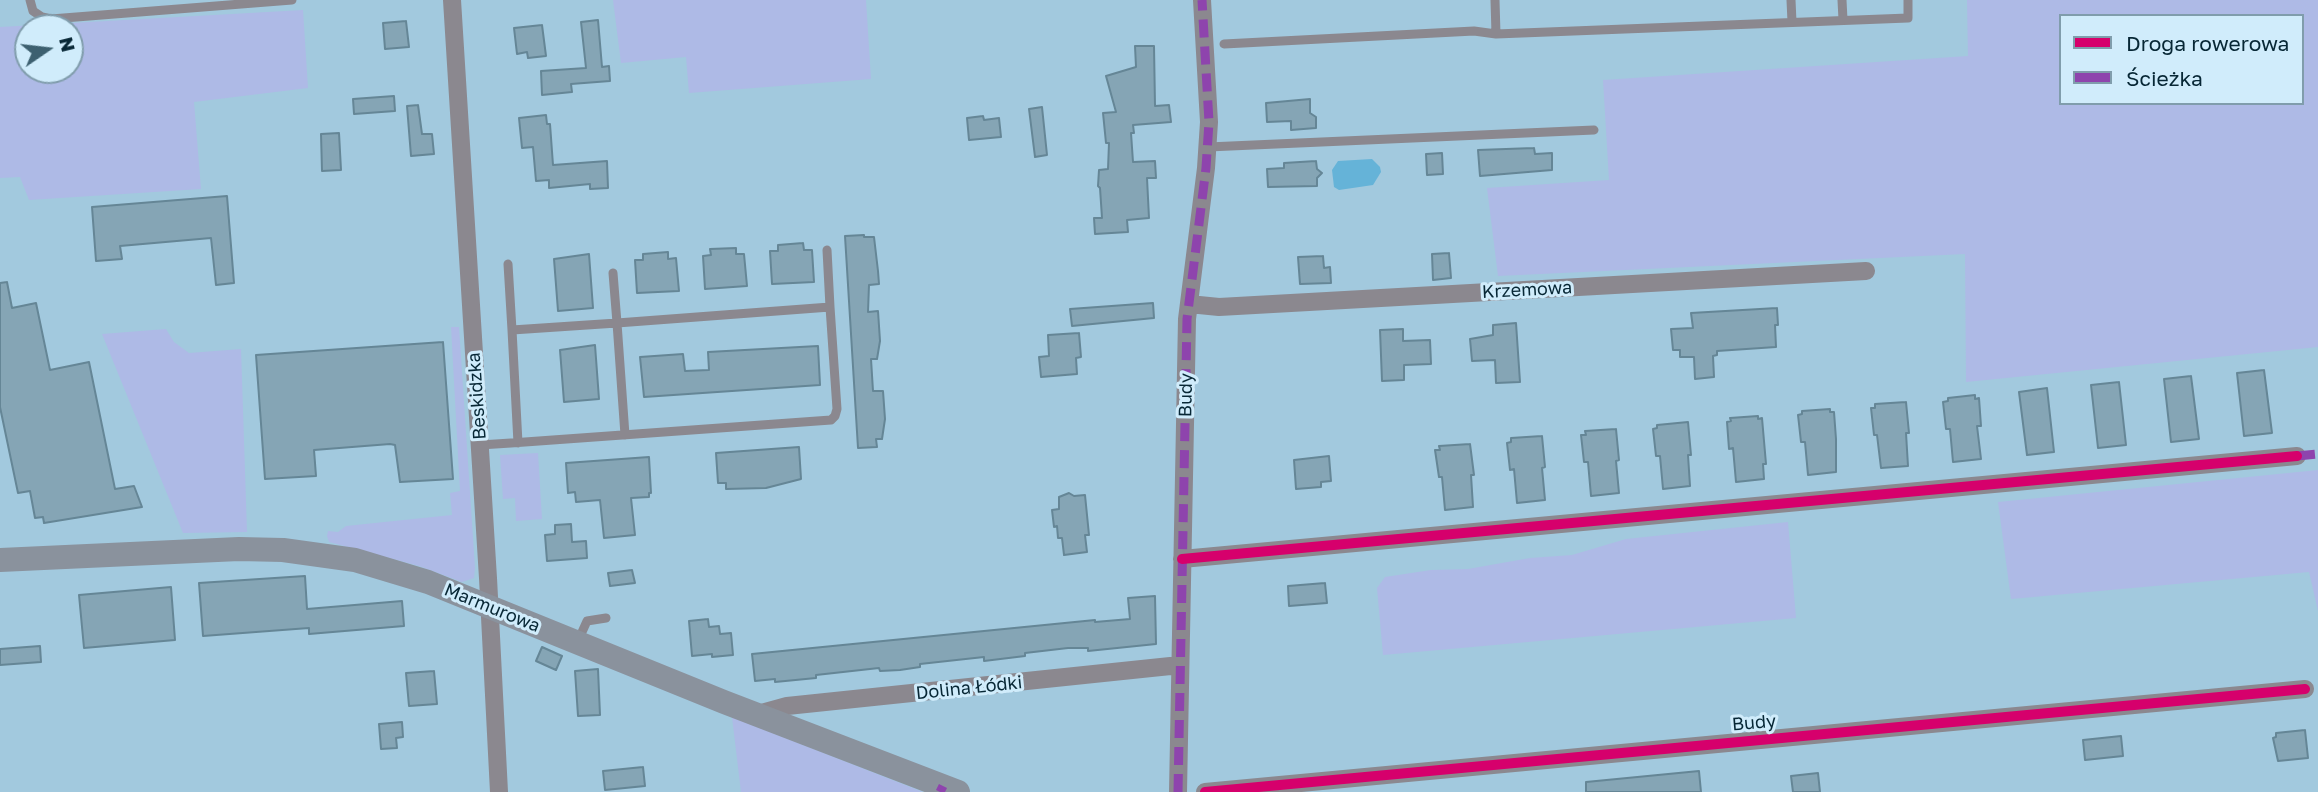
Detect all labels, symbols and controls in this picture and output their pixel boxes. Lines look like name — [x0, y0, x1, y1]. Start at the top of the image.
north arrow — [14, 14, 84, 84]
legend — [2059, 14, 2304, 105]
text: Droga rowerowa — [2126, 30, 2289, 56]
text: N — [55, 34, 81, 54]
text: Ścieżka — [2126, 65, 2203, 91]
street label: Krzemowa — [1481, 277, 1573, 303]
street label: Beskidzka — [463, 352, 491, 440]
street label: Budy — [1175, 373, 1197, 417]
street label: Marmurowa — [441, 579, 543, 637]
street label: Dolina Łódki — [915, 672, 1023, 704]
street label: Budy — [1731, 710, 1777, 736]

